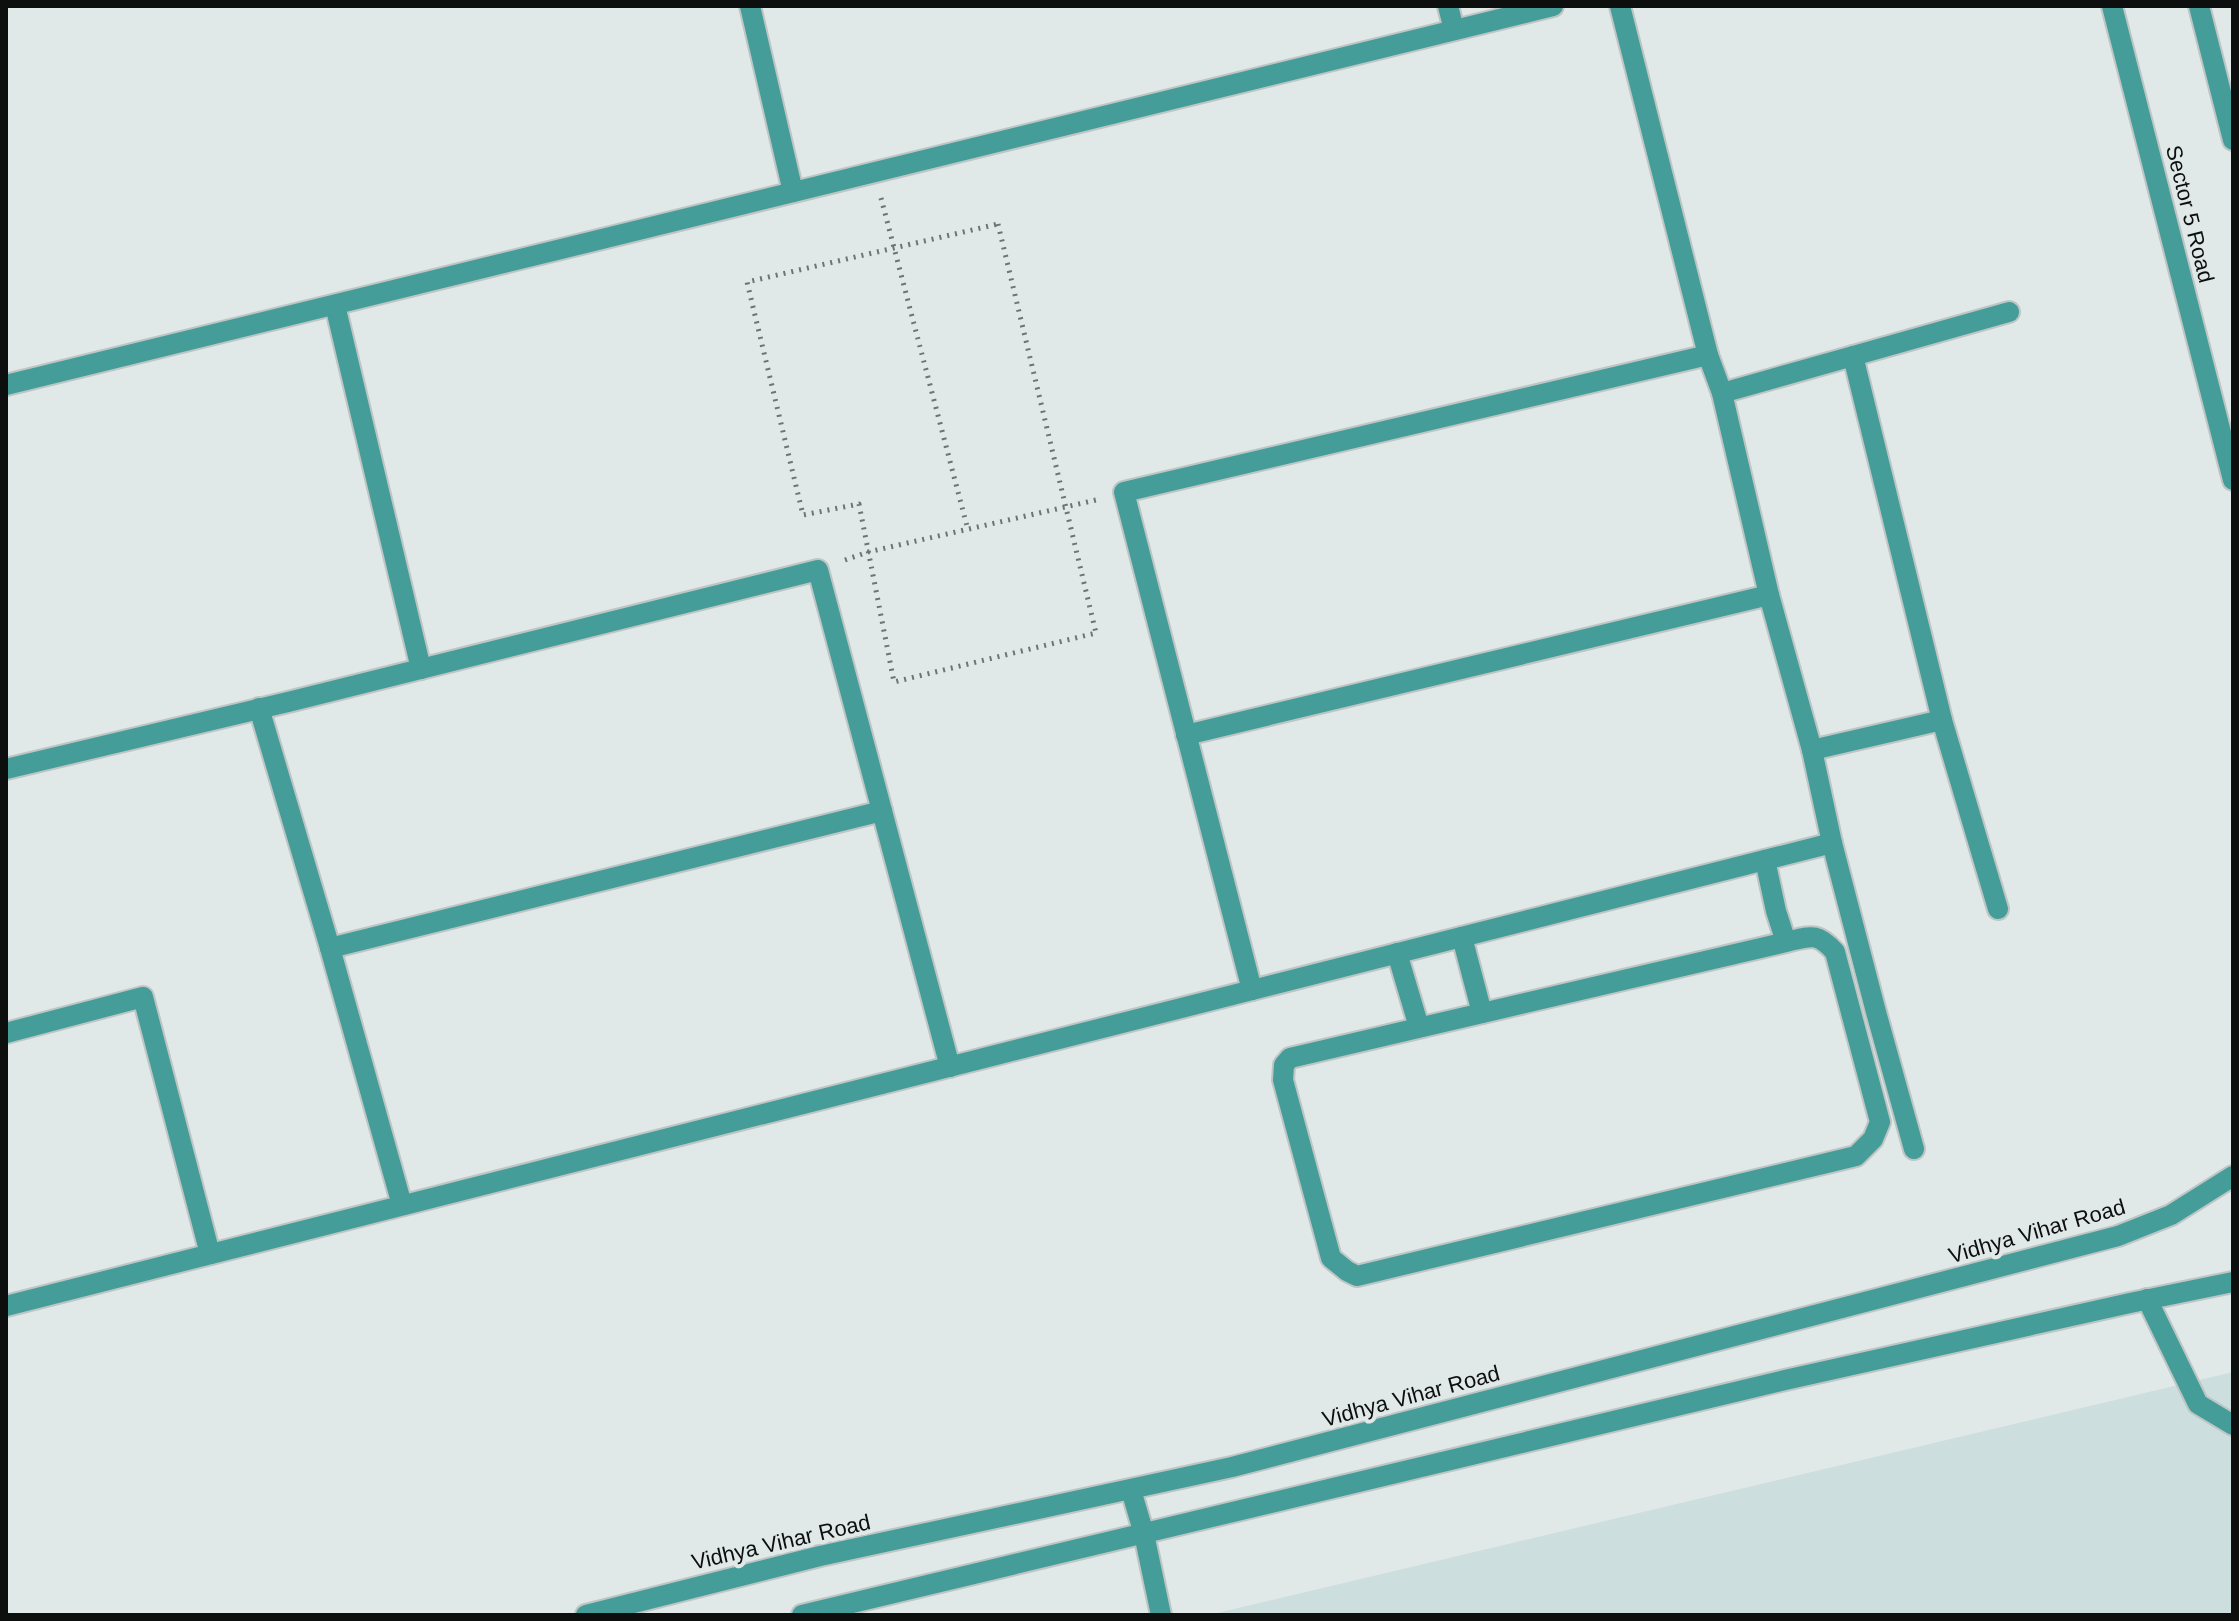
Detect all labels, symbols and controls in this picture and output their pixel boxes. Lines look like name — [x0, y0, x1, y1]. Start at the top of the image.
street label: Sector 5 Road — [2161, 143, 2219, 285]
street label: Vidhya Vihar Road — [1946, 1194, 2128, 1268]
street label: Vidhya Vihar Road — [1320, 1360, 1502, 1432]
street label: Vidhya Vihar Road — [689, 1509, 873, 1575]

